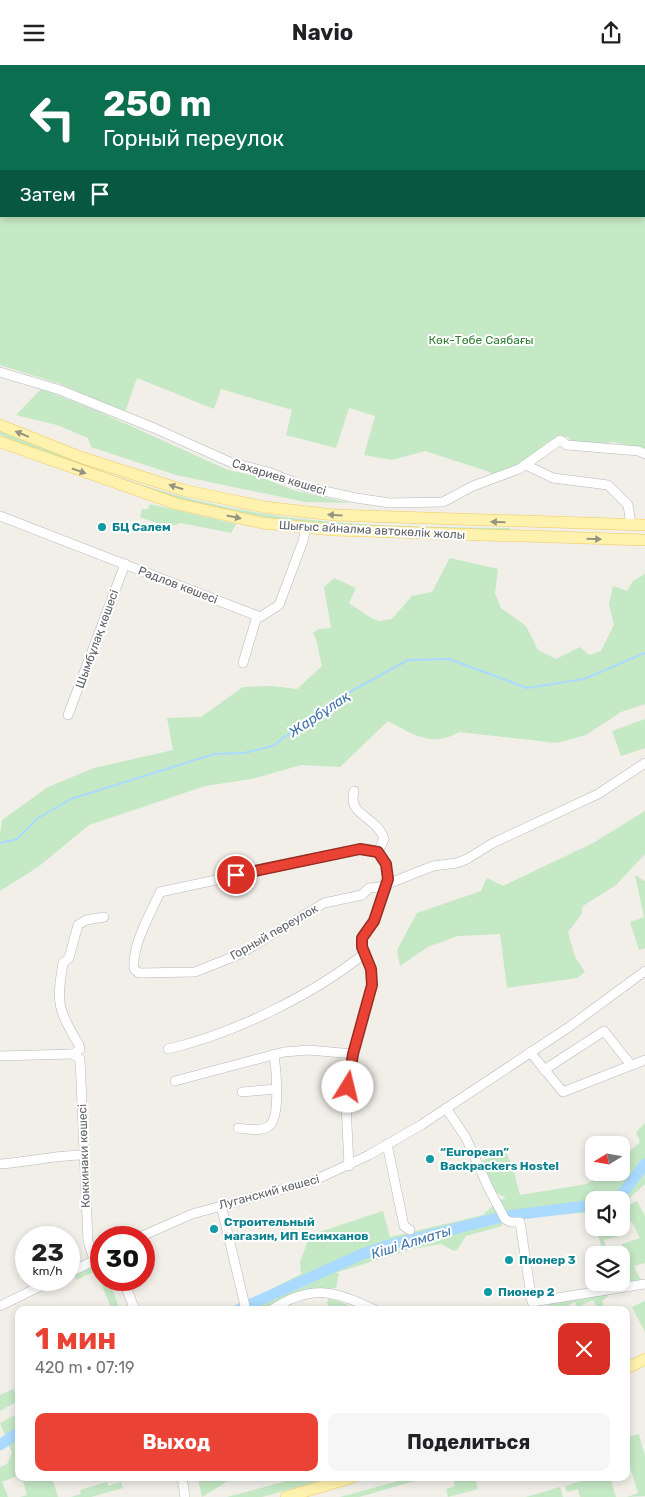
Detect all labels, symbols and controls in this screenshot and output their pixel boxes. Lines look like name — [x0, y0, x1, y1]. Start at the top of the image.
icon: menu — [20, 19, 48, 47]
text: Navio — [292, 19, 353, 46]
icon: share — [597, 19, 625, 47]
text: 250 m — [103, 83, 212, 125]
icon: left — [20, 85, 85, 150]
text: Горный переулок — [103, 125, 284, 152]
icon: arrive — [86, 180, 114, 208]
text: Затем — [20, 183, 76, 206]
park label: Көк-Төбе Саябағы — [428, 333, 534, 347]
one-way arrow — [15, 429, 30, 437]
street label: Сахариев көшесі — [230, 456, 328, 498]
one-way arrow — [71, 468, 86, 475]
one-way arrow — [168, 483, 183, 491]
one-way arrow — [327, 511, 343, 519]
one-way arrow — [227, 513, 242, 521]
one-way arrow — [490, 517, 506, 525]
street label: Шығыс айналма автокөлік жолы — [278, 518, 466, 542]
place label: БЦ Салем — [112, 520, 171, 534]
marker: БЦ Салем — [96, 521, 108, 533]
one-way arrow — [587, 535, 603, 543]
street label: Радлов көшесі — [136, 563, 220, 607]
street label: Шымбұлақ көшесі — [73, 588, 121, 690]
water label: Жарбұлақ — [285, 688, 353, 741]
pin — [215, 854, 257, 896]
icon: arrive — [222, 861, 250, 889]
street label: Горный переулок — [228, 901, 321, 963]
position arrow — [321, 1060, 373, 1112]
street label: Коккинаки көшесі — [75, 1104, 93, 1208]
north arrow — [585, 1136, 630, 1181]
map controls — [585, 1136, 630, 1291]
place label: “European” Backpackers Hostel — [440, 1145, 559, 1173]
marker: “European” Backpackers Hostel — [424, 1153, 436, 1165]
street label: Луганский көшесі — [217, 1172, 321, 1212]
button: sound — [585, 1191, 630, 1236]
place label: Строительный магазин, ИП Есимханов — [224, 1215, 369, 1243]
water label: Кіші Алматы — [369, 1222, 453, 1263]
marker: Строительный магазин, ИП Есимханов — [208, 1223, 220, 1235]
speed limit sign: 30 — [90, 1226, 155, 1291]
text: 23 — [31, 1238, 64, 1267]
button: layers — [585, 1246, 630, 1291]
place label: Пионер 3 — [519, 1253, 576, 1267]
marker: Пионер 3 — [503, 1254, 515, 1266]
text: km/h — [33, 1264, 62, 1278]
place label: Пионер 2 — [498, 1285, 555, 1299]
marker: Пионер 2 — [482, 1286, 494, 1298]
text: 1 мин — [35, 1321, 116, 1357]
button: close — [558, 1323, 610, 1375]
text: 420 m · 07:19 — [35, 1358, 135, 1377]
button: Выход — [35, 1413, 318, 1471]
button: Поделиться — [328, 1413, 610, 1471]

